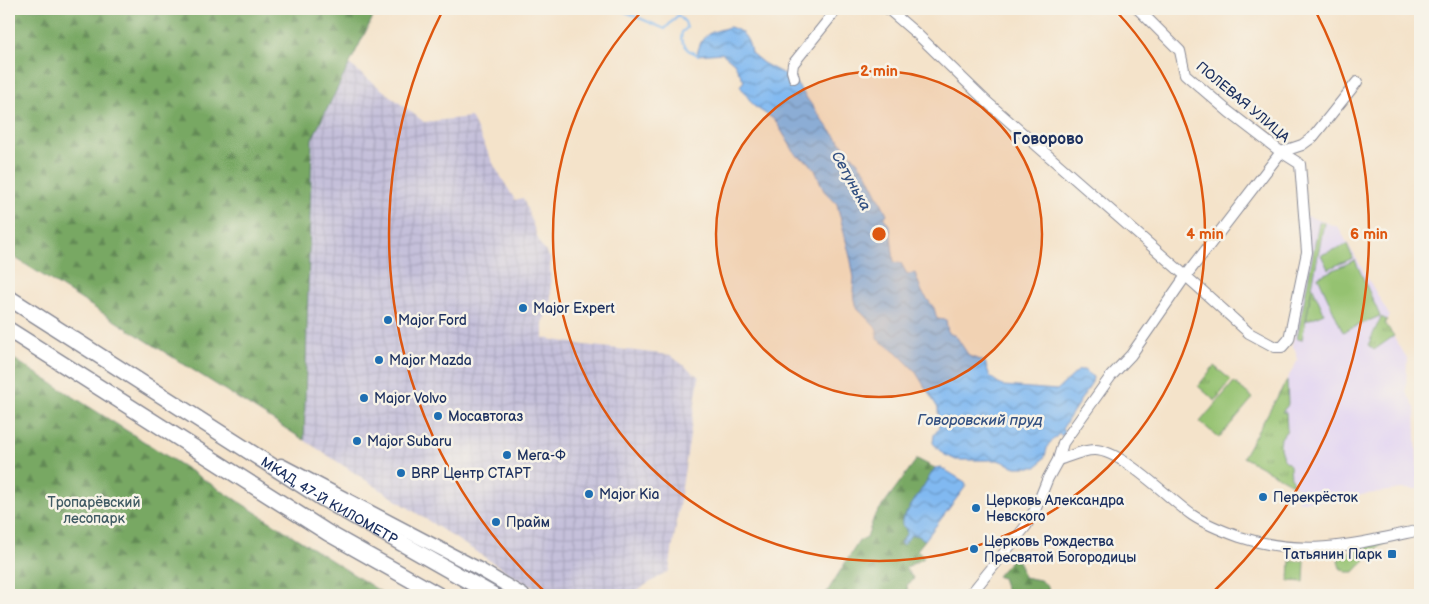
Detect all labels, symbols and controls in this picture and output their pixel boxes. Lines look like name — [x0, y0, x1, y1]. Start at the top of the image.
street label: ПОЛЕВАЯ УЛИЦА — [1193, 58, 1294, 146]
text: 2 min — [860, 62, 898, 81]
district label: Говорово — [1013, 130, 1084, 149]
water label: Сетунька — [827, 148, 875, 214]
centre of rings — [870, 225, 888, 243]
text: 4 min — [1186, 225, 1224, 244]
text: 6 min — [1350, 225, 1388, 244]
place label: Major Expert — [533, 300, 616, 317]
marker: Major Expert — [517, 302, 529, 314]
place label: Major Ford — [398, 312, 467, 329]
marker: Major Ford — [382, 314, 394, 326]
place label: Major Mazda — [389, 352, 472, 369]
marker: Major Mazda — [373, 354, 385, 366]
place label: Major Volvo — [374, 390, 447, 407]
marker: Major Volvo — [358, 392, 370, 404]
place label: Мосавтогаз — [448, 408, 523, 425]
marker: Мосавтогаз — [432, 410, 444, 422]
water label: Говоровский пруд — [917, 411, 1043, 430]
place label: Major Subaru — [367, 433, 452, 450]
marker: Major Subaru — [351, 435, 363, 447]
place label: Мега-Ф — [517, 447, 566, 464]
marker: Мега-Ф — [501, 449, 513, 461]
street label: МКАД, 47-Й КИЛОМЕТР — [258, 453, 401, 548]
place label: BRP Центр СТАРТ — [411, 465, 532, 482]
marker: BRP Центр СТАРТ — [395, 467, 407, 479]
place label: Major Kia — [599, 486, 659, 503]
marker: Major Kia — [583, 488, 595, 500]
place label: Перекрёсток — [1273, 489, 1358, 506]
marker: Перекрёсток — [1257, 491, 1269, 503]
place label: Церковь Александра Невского — [986, 492, 1125, 525]
park label: Тропарёвский лесопарк — [48, 494, 140, 527]
marker: Церковь Александра Невского — [970, 502, 982, 514]
place label: Прайм — [506, 514, 550, 531]
marker: Прайм — [490, 516, 502, 528]
place label: Церковь Рождества Пресвятой Богородицы — [984, 533, 1136, 566]
marker: Церковь Рождества Пресвятой Богородицы — [968, 543, 980, 555]
place label: Татьянин Парк — [1283, 546, 1383, 563]
marker: Татьянин Парк — [1386, 548, 1398, 560]

